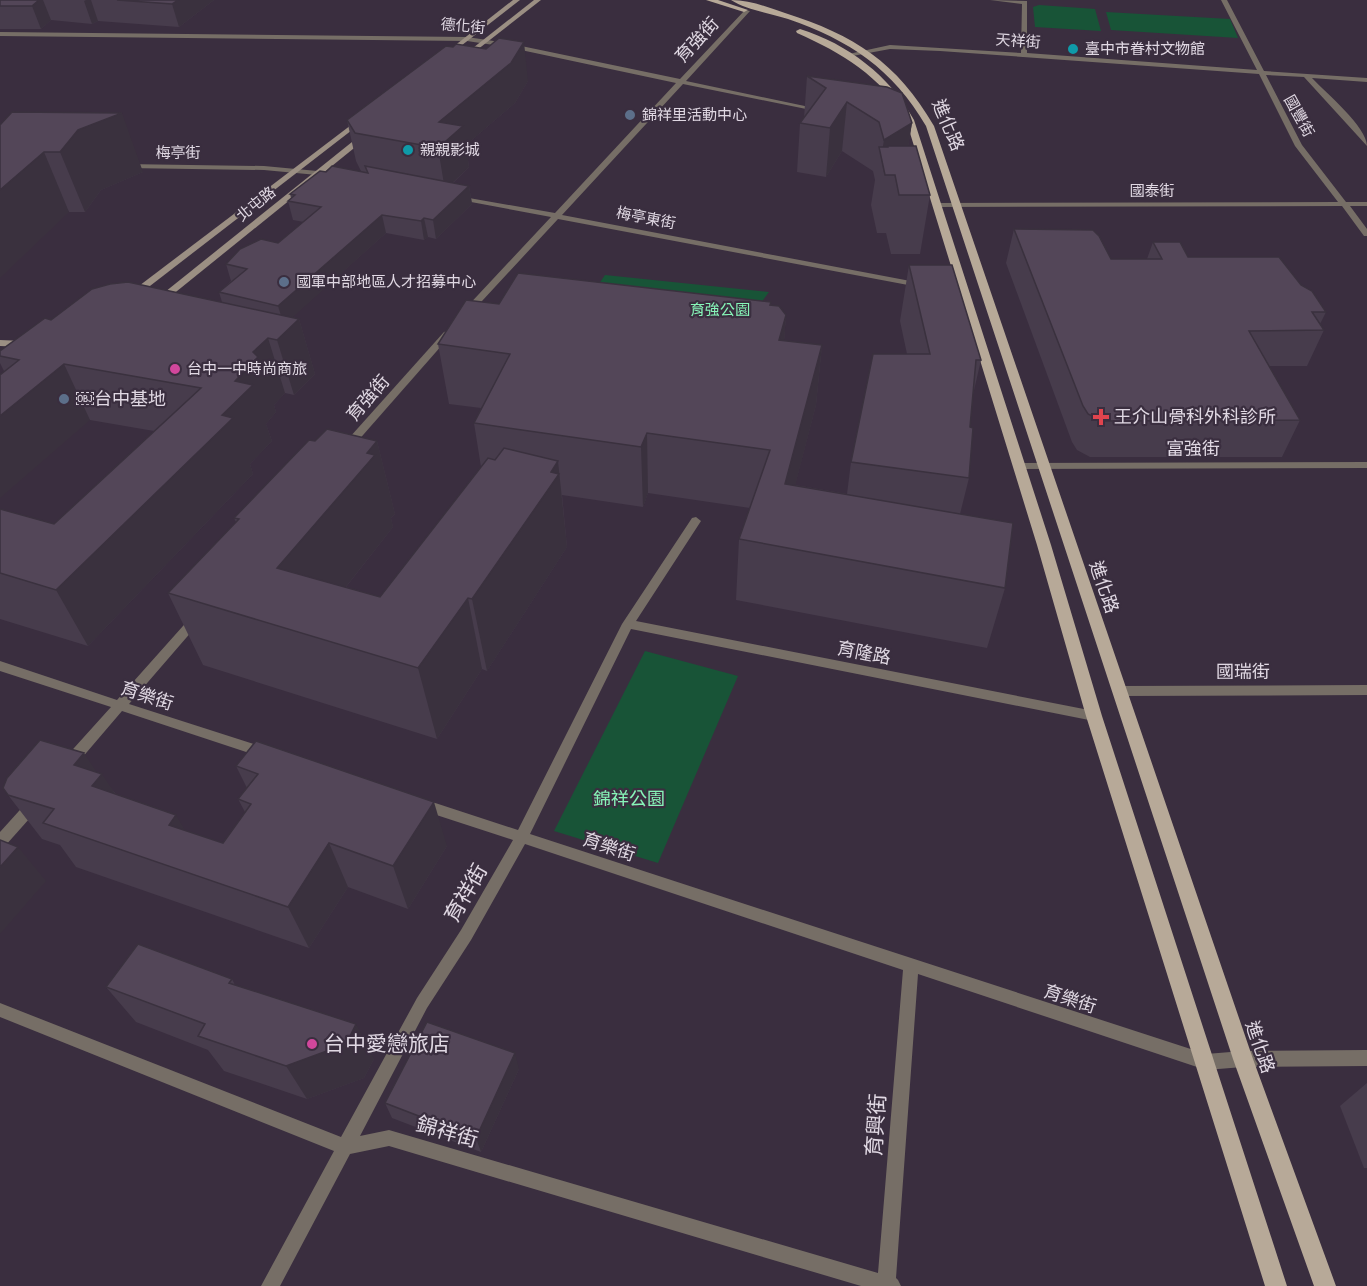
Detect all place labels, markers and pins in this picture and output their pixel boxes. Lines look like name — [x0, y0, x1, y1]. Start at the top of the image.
place label: 臺中市眷村文物館 — [1085, 39, 1205, 58]
marker: 臺中市眷村文物館 — [1066, 42, 1080, 56]
place label: 錦祥里活動中心 — [642, 105, 747, 124]
marker: 錦祥里活動中心 — [623, 108, 637, 122]
place label: 親親影城 — [420, 140, 480, 159]
marker: 親親影城 — [401, 143, 415, 157]
place label: 國軍中部地區人才招募中心 — [296, 272, 476, 291]
marker: 國軍中部地區人才招募中心 — [277, 275, 291, 289]
place label: 台中一中時尚商旅 — [187, 359, 307, 378]
marker: 台中一中時尚商旅 — [168, 362, 182, 376]
place label: ￼台中基地 — [76, 388, 166, 409]
marker: ￼台中基地 — [57, 392, 71, 406]
place label: 王介山骨科外科診所 — [1114, 406, 1276, 427]
marker: 王介山骨科外科診所 — [1092, 408, 1110, 426]
place label: 台中愛戀旅店 — [324, 1031, 450, 1056]
marker: 台中愛戀旅店 — [305, 1037, 319, 1051]

